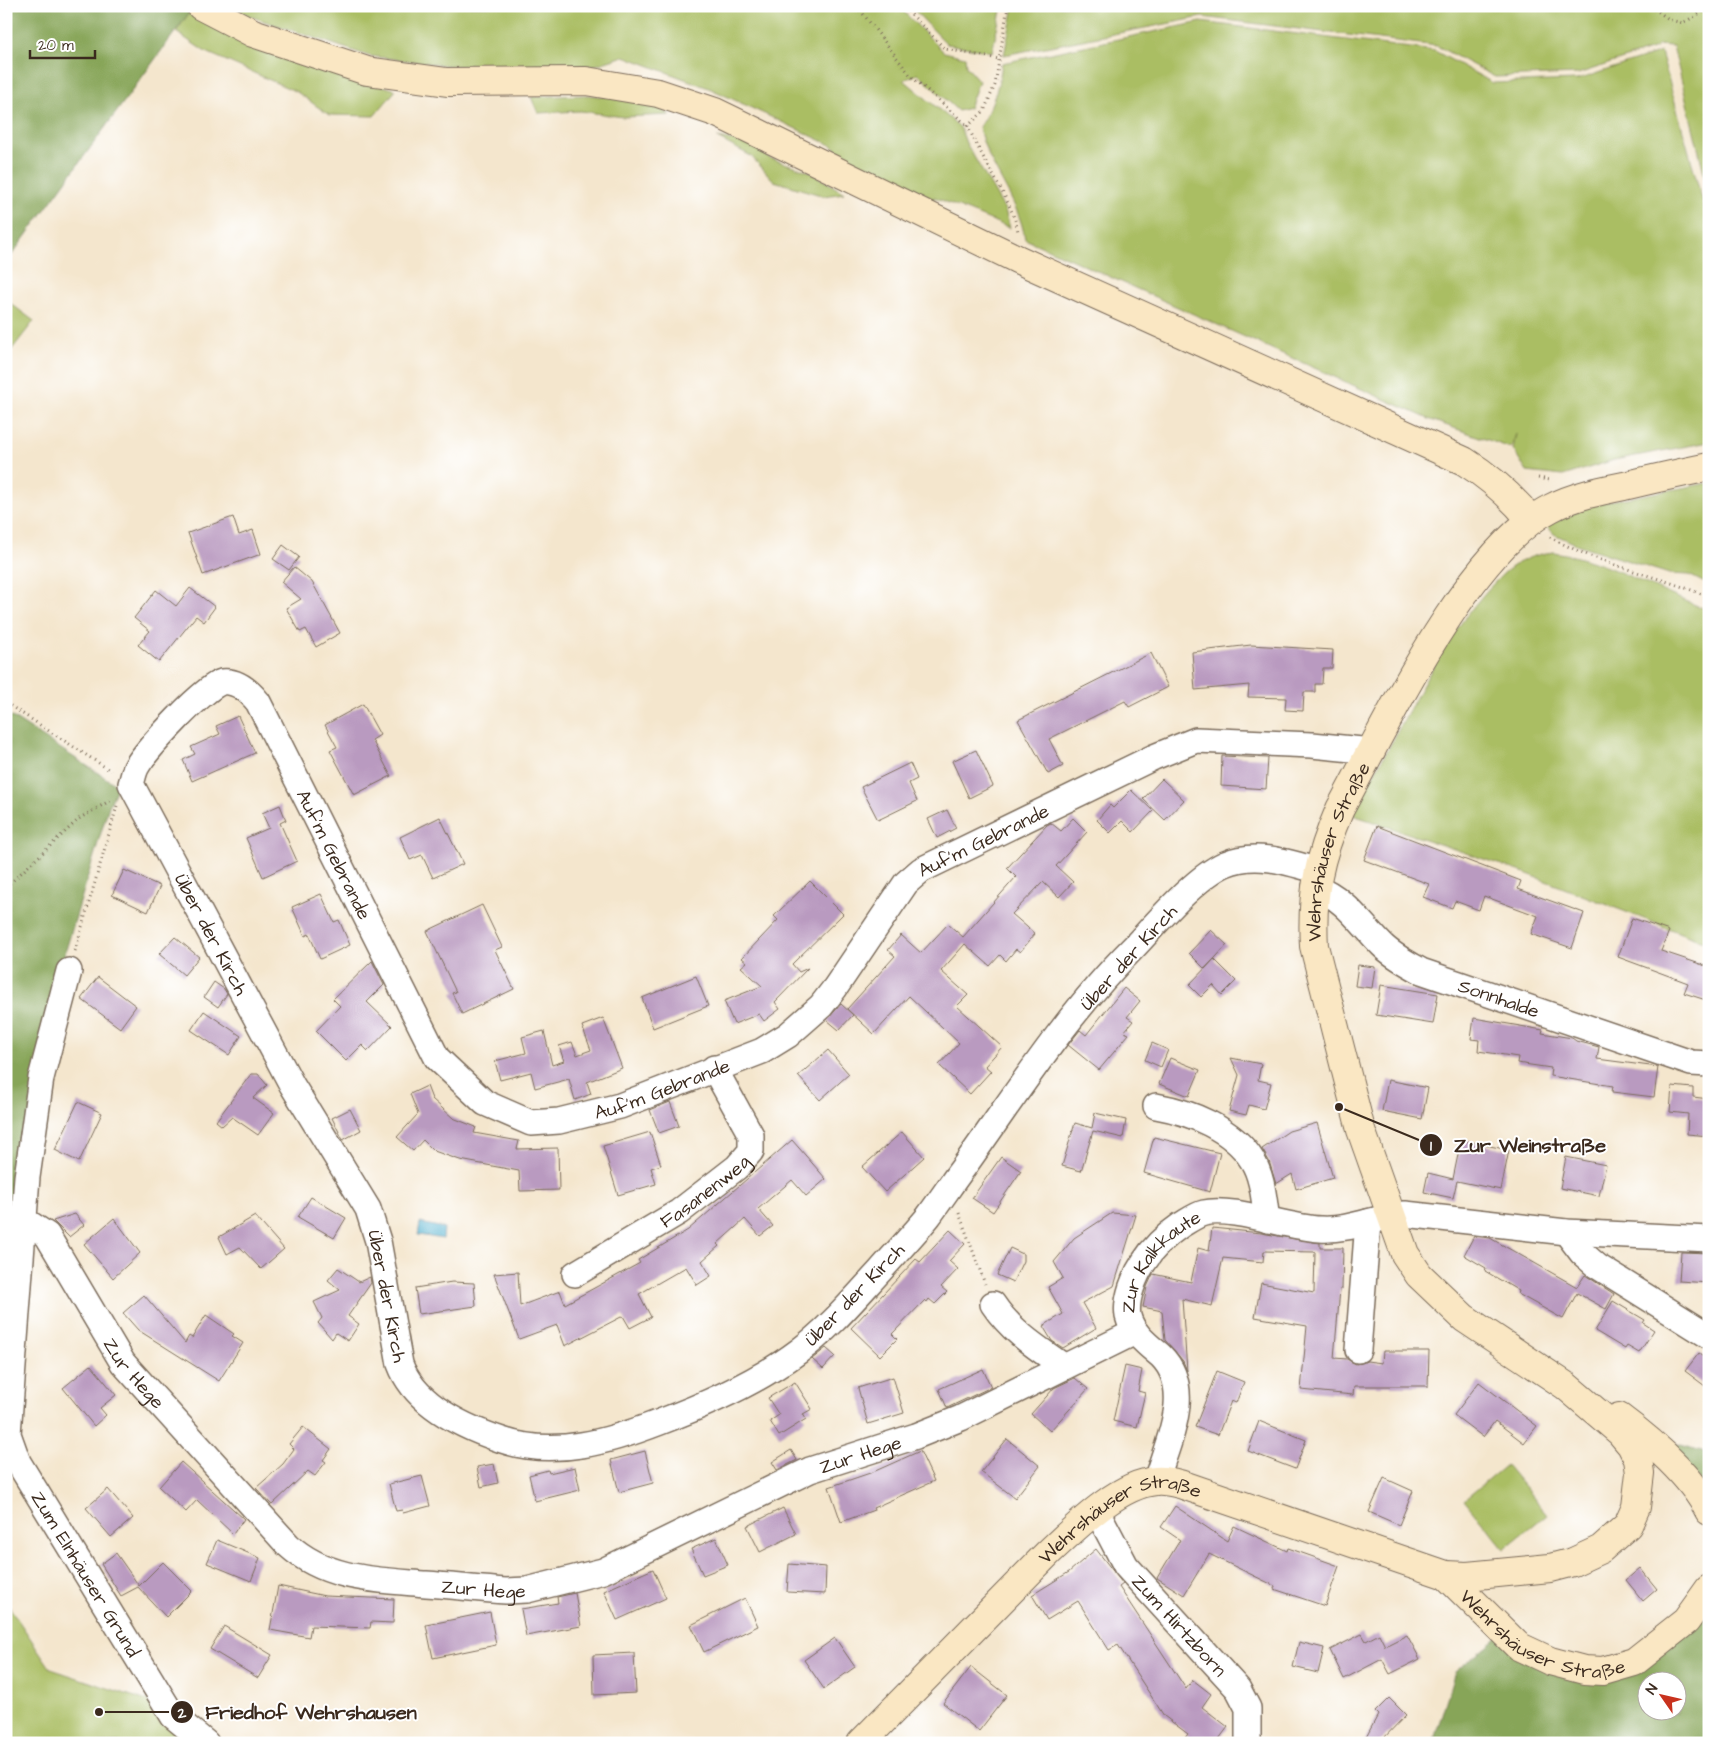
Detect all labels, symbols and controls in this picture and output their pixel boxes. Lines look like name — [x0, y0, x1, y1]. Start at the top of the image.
scale bar — [30, 28, 95, 60]
text: 20 m — [38, 35, 74, 56]
street label: Wehrshäuser Straße — [1301, 758, 1378, 942]
street label: Auf'm Gebrande — [289, 785, 377, 925]
street label: Auf'm Gebrande — [914, 798, 1054, 884]
street label: Über der Kirch — [167, 869, 254, 1001]
street label: Über der Kirch — [1074, 899, 1184, 1017]
street label: Sonnhalde — [1454, 973, 1543, 1025]
street label: Auf'm Gebrande — [592, 1053, 734, 1127]
callout: Zur Weinstraße — [1419, 1128, 1616, 1163]
text: Zur Weinstraße — [1454, 1132, 1606, 1160]
text: 1 — [1430, 1136, 1432, 1157]
street label: Fasanenweg — [655, 1149, 758, 1235]
street label: Zur Kalkkaute — [1115, 1204, 1206, 1314]
street label: Über der Kirch — [360, 1228, 413, 1365]
street label: Über der Kirch — [799, 1237, 912, 1353]
street label: Zur Hege — [96, 1333, 170, 1415]
street label: Zur Hege — [816, 1430, 905, 1481]
street label: Wehrshäuser Straße — [1033, 1469, 1205, 1570]
street label: Zum Elnhäuser Grund — [24, 1486, 146, 1663]
street label: Zum Hirtzborn — [1125, 1569, 1232, 1683]
street label: Zur Hege — [440, 1573, 526, 1607]
street label: Wehrshäuser Straße — [1453, 1584, 1629, 1686]
north arrow — [1638, 1672, 1688, 1722]
text: N — [1641, 1680, 1663, 1699]
callout: Friedhof Wehrshausen — [170, 1695, 427, 1730]
text: Friedhof Wehrshausen — [205, 1699, 417, 1727]
text: 2 — [177, 1703, 187, 1724]

